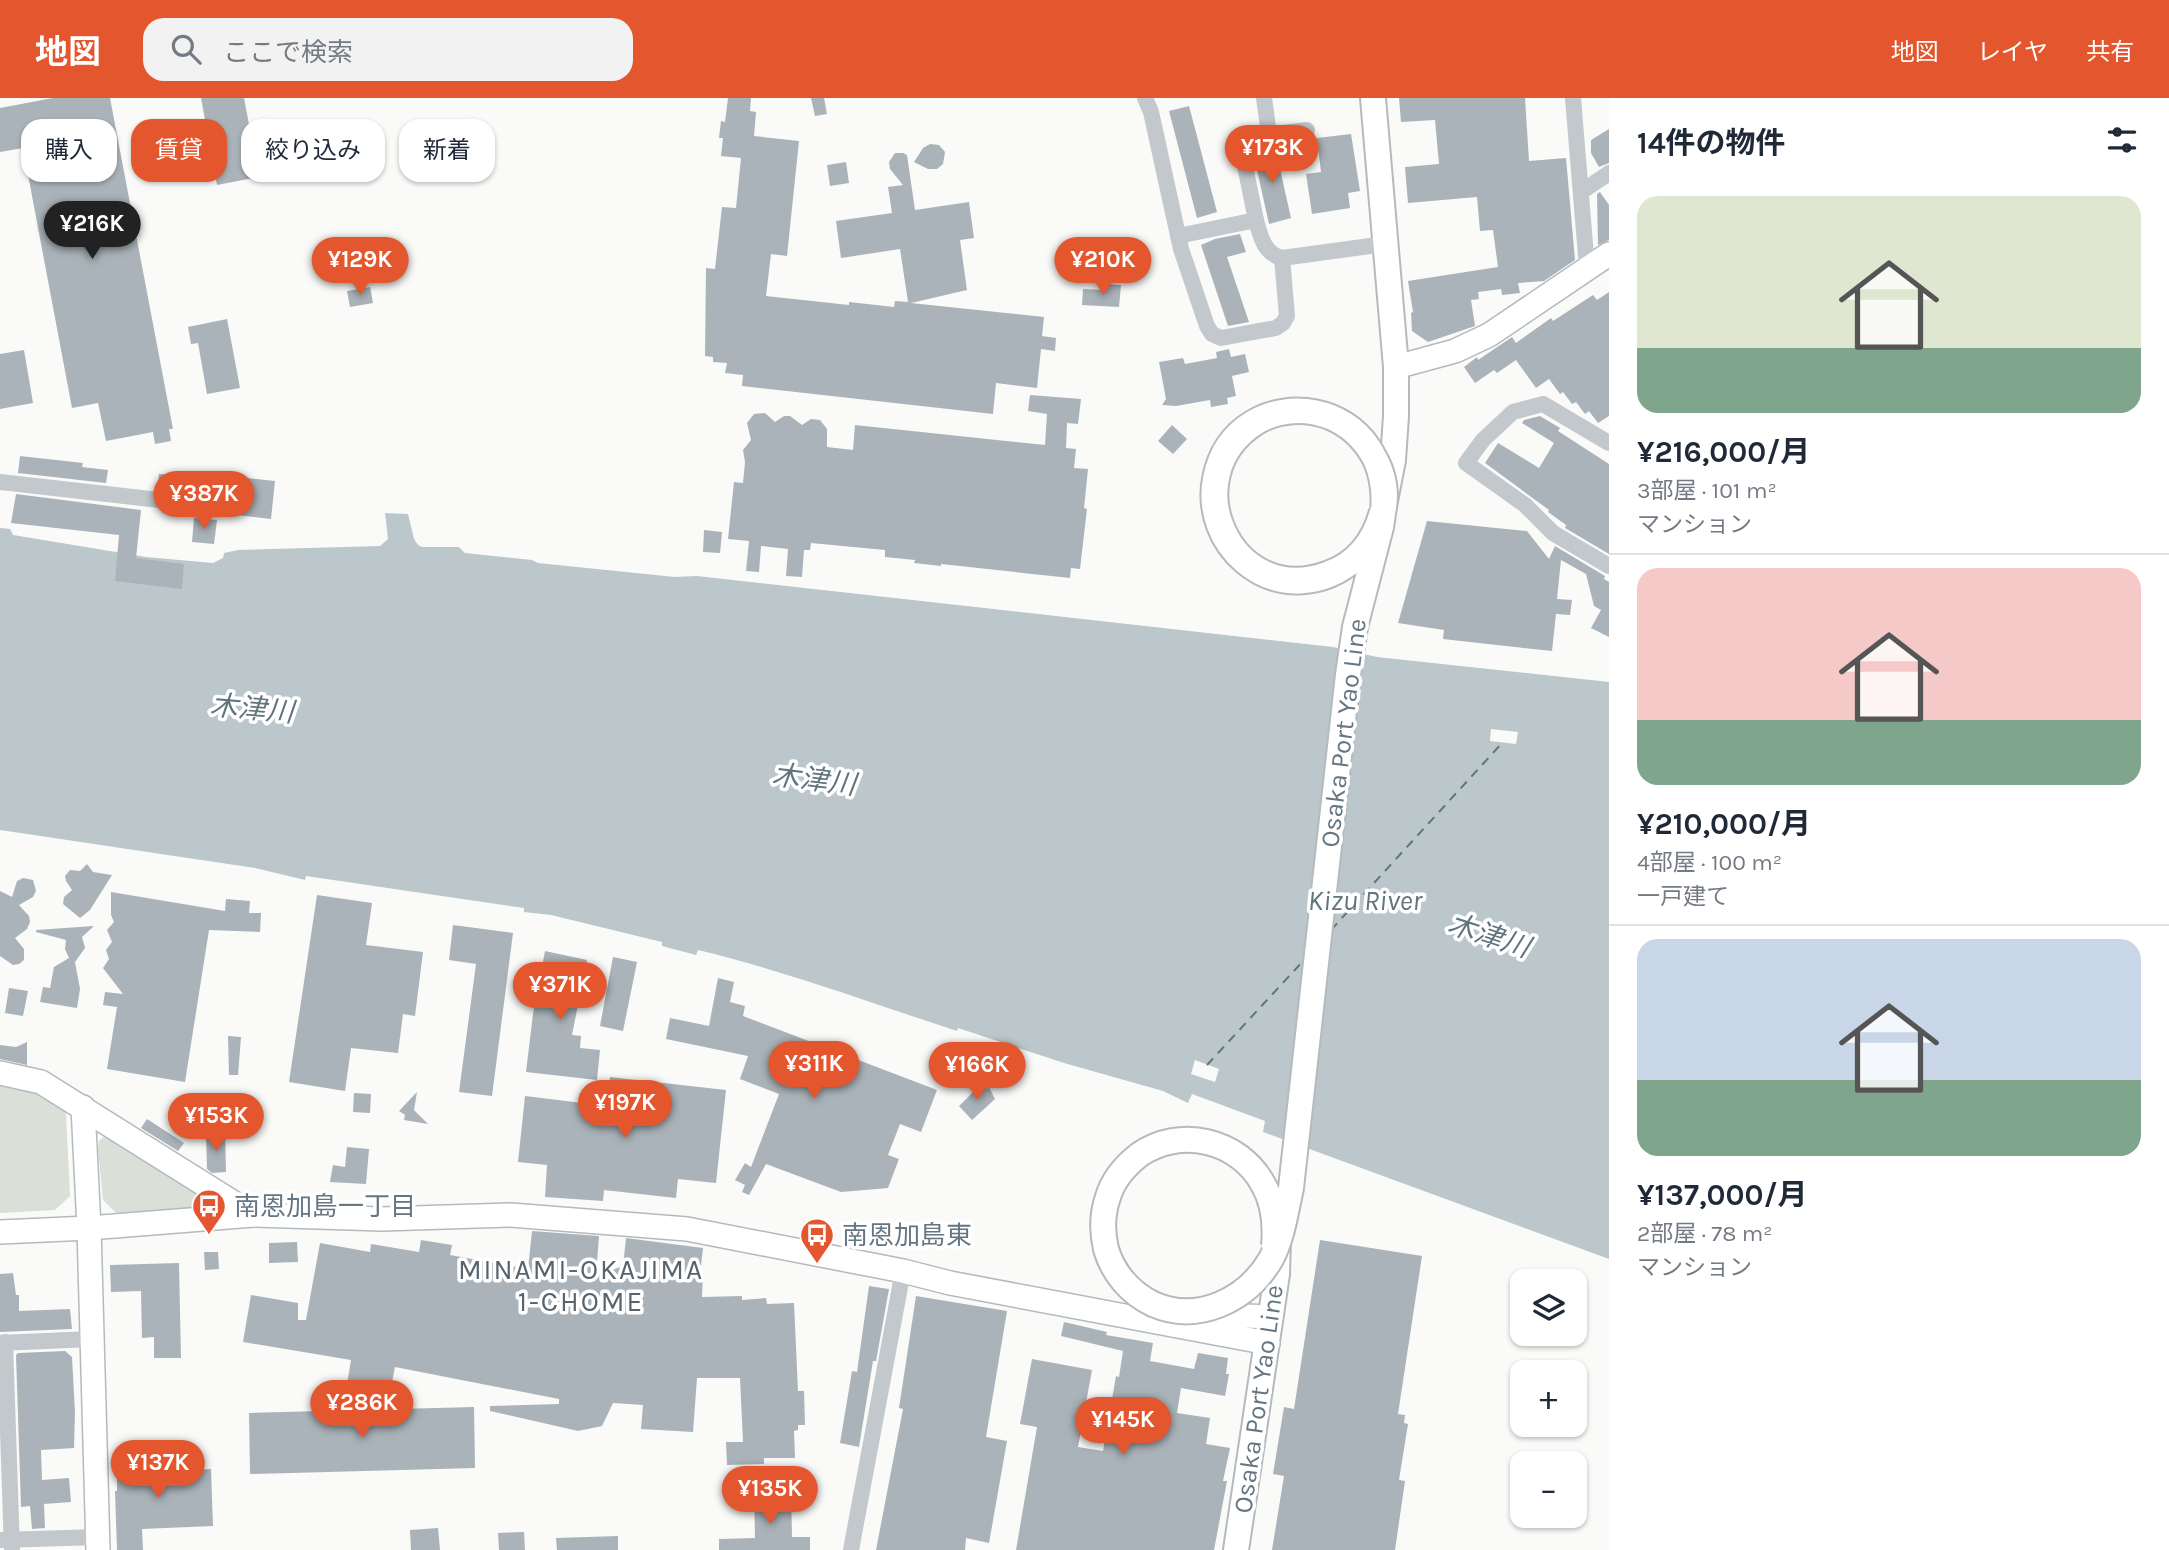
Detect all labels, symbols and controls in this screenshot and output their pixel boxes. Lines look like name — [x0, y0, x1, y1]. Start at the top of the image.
search box — [143, 18, 633, 81]
icon: search — [167, 30, 205, 68]
text: 地図 — [35, 33, 101, 71]
text: ここで検索 — [223, 37, 353, 68]
text: 地図 — [1891, 38, 1939, 66]
text: レイヤ — [1977, 38, 2048, 66]
text: 共有 — [2086, 38, 2134, 66]
chip: 購入 — [21, 119, 117, 182]
chip: 賃貸 — [131, 119, 227, 182]
chip: 絞り込み — [241, 119, 385, 182]
chip: 新着 — [399, 119, 495, 182]
icon: filters — [2103, 121, 2141, 159]
text: 14件の物件 — [1637, 125, 1786, 161]
pin: ¥173K — [1223, 126, 1321, 185]
text: ¥173K — [1241, 134, 1303, 161]
pin: ¥216K — [43, 202, 141, 261]
text: ¥216K — [60, 210, 124, 237]
pin: ¥129K — [311, 238, 409, 297]
pin: ¥210K — [1054, 238, 1152, 297]
icon: home — [1826, 242, 1952, 368]
text: ¥129K — [328, 246, 392, 273]
text: ¥210K — [1070, 246, 1136, 273]
text: ¥216,000/月 — [1637, 434, 1810, 470]
pin: ¥387K — [155, 472, 253, 531]
text: 3部屋 · 101 m² — [1637, 477, 1777, 504]
text: ¥387K — [169, 480, 239, 507]
text: マンション — [1637, 511, 1752, 538]
icon: home — [1826, 614, 1952, 740]
street label: Osaka Port Yao Line — [1314, 617, 1373, 849]
water label: 木津川 — [209, 688, 298, 729]
water label: 木津川 — [770, 758, 861, 801]
text: ¥210,000/月 — [1637, 806, 1811, 842]
text: 4部屋 · 100 m² — [1637, 849, 1782, 876]
text: 一戸建て — [1637, 883, 1729, 910]
water label: Kizu River — [1308, 884, 1424, 917]
water label: 木津川 — [1444, 907, 1537, 965]
pin: ¥371K — [511, 962, 609, 1022]
text: ¥371K — [529, 971, 591, 998]
icon: home — [1826, 985, 1952, 1111]
pin: ¥311K — [765, 1042, 863, 1101]
pin: ¥166K — [928, 1042, 1026, 1102]
text: ¥311K — [784, 1050, 844, 1077]
text: ¥166K — [945, 1051, 1009, 1078]
pin: ¥197K — [576, 1080, 674, 1140]
text: ¥197K — [594, 1089, 656, 1116]
pin: ¥153K — [167, 1094, 265, 1153]
text: ¥153K — [184, 1102, 248, 1129]
text: ¥137,000/月 — [1637, 1177, 1808, 1213]
bus stop icon: 南恩加島一丁目 — [190, 1187, 228, 1236]
place label: 南恩加島一丁目 — [234, 1191, 416, 1222]
bus stop icon: 南恩加島東 — [798, 1216, 836, 1265]
place label: 南恩加島東 — [842, 1220, 972, 1251]
text: 2部屋 · 78 m² — [1637, 1220, 1773, 1247]
district label: MINAMI-OKAJIMA 1-CHOME — [458, 1253, 704, 1318]
text: マンション — [1637, 1254, 1752, 1281]
map controls — [1510, 1269, 1587, 1528]
button: layers — [1510, 1269, 1587, 1346]
street label: Osaka Port Yao Line — [1227, 1283, 1290, 1515]
button: + — [1510, 1360, 1587, 1437]
pin: ¥286K — [313, 1380, 411, 1440]
text: ¥286K — [326, 1389, 398, 1416]
pin: ¥145K — [1074, 1398, 1172, 1457]
text: ¥145K — [1091, 1406, 1155, 1433]
pin: ¥137K — [109, 1440, 207, 1500]
text: ¥137K — [127, 1449, 189, 1476]
button: − — [1510, 1451, 1587, 1528]
pin: ¥135K — [721, 1466, 819, 1526]
text: ¥135K — [738, 1475, 802, 1502]

